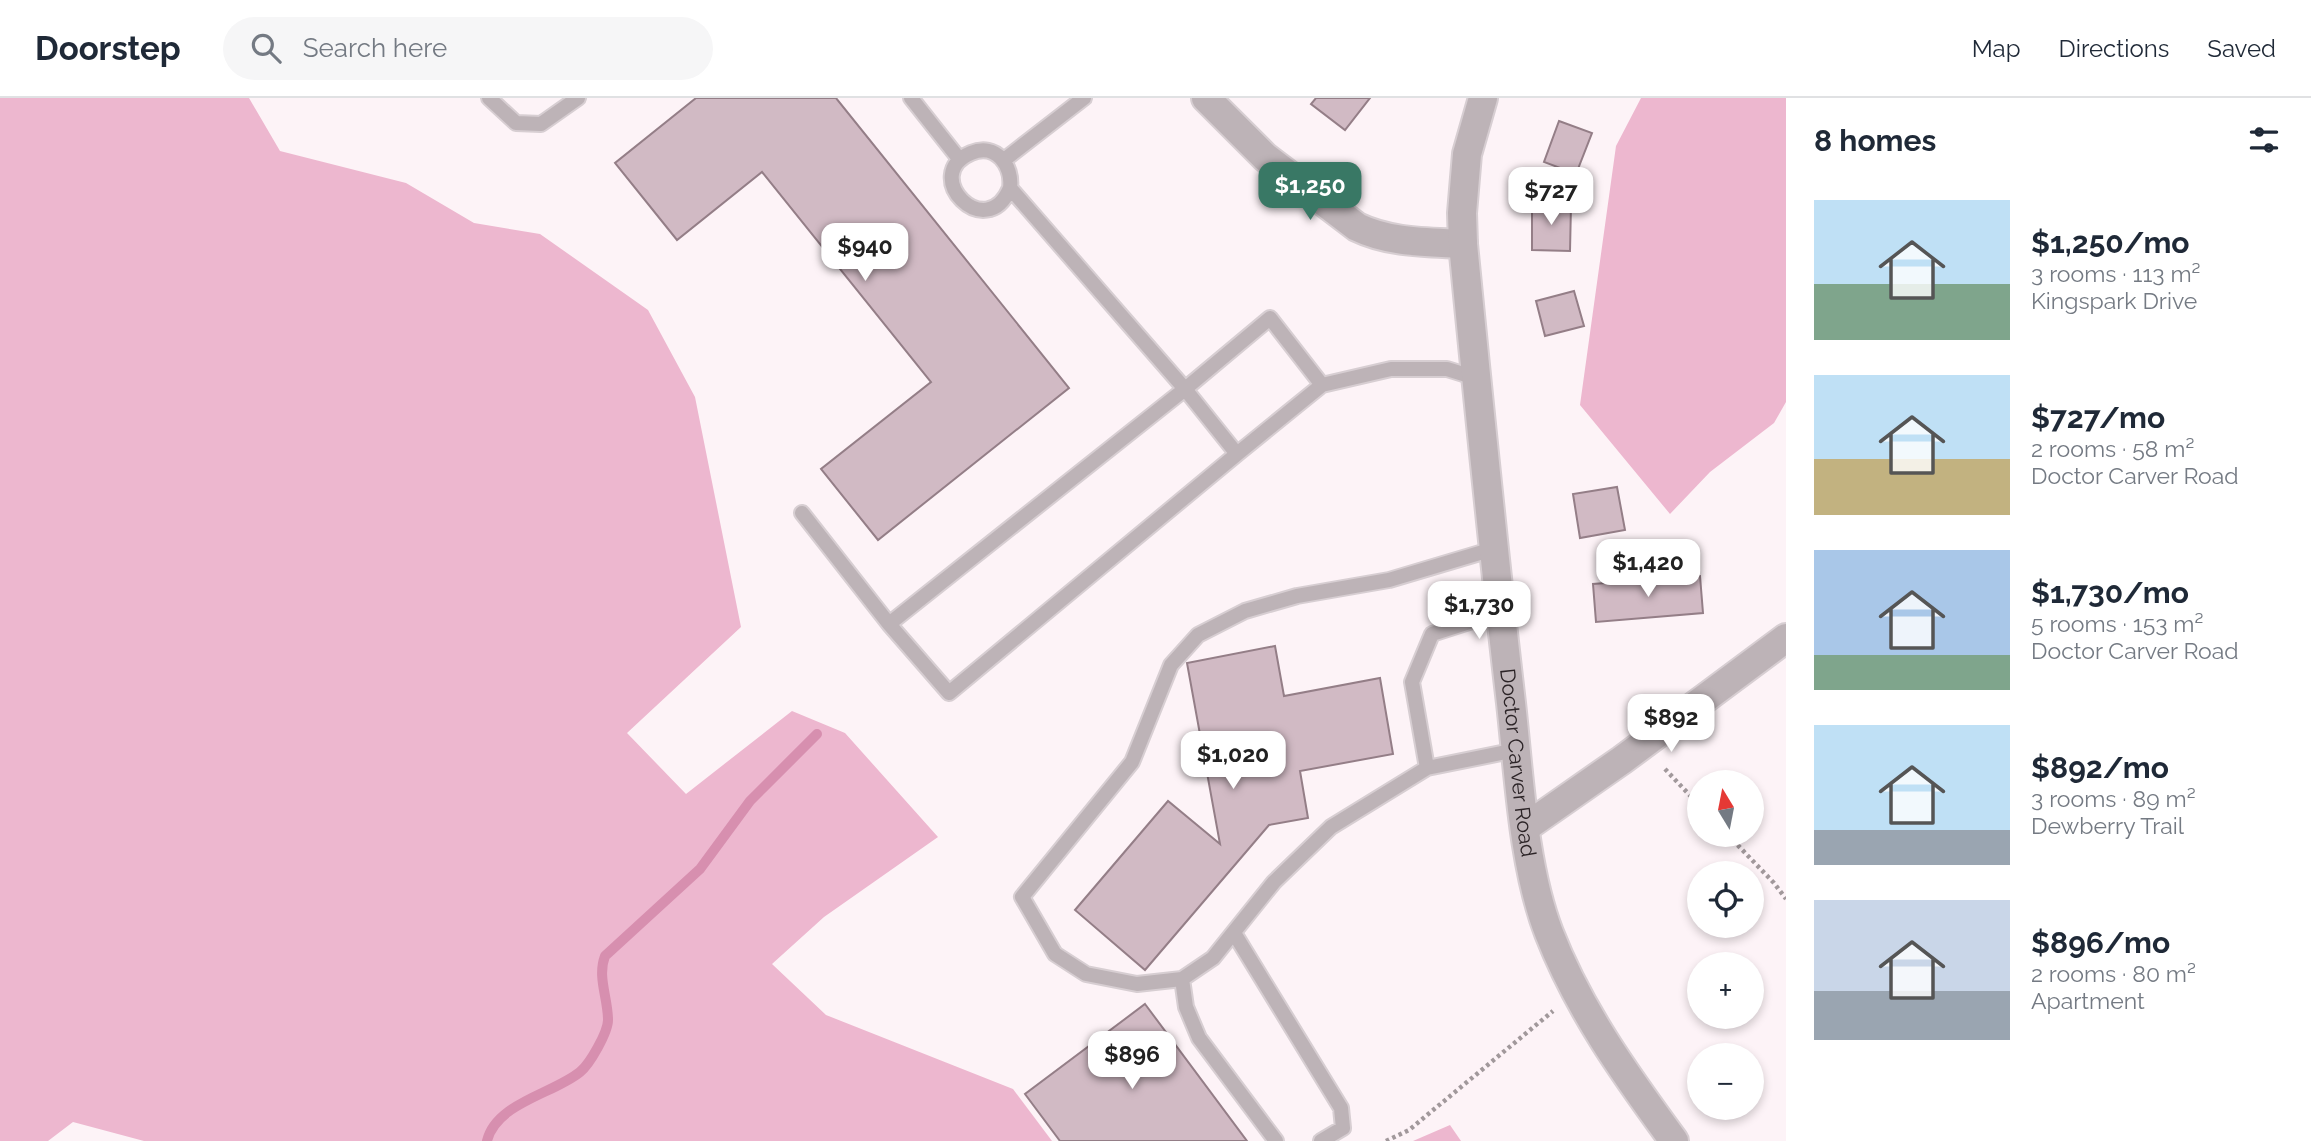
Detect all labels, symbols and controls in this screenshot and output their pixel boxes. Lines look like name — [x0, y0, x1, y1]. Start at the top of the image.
search box — [223, 17, 713, 80]
text: Doorstep — [35, 29, 181, 68]
icon: search — [247, 29, 285, 67]
text: Search here — [303, 33, 447, 63]
text: Map — [1972, 34, 2021, 63]
text: Directions — [2059, 34, 2169, 63]
text: Saved — [2207, 34, 2276, 63]
icon: filters — [2245, 121, 2283, 159]
text: 8 homes — [1814, 123, 1936, 158]
pin: $1,250 — [1253, 162, 1367, 222]
pin: $727 — [1510, 167, 1592, 227]
text: $1,250 — [1274, 171, 1346, 198]
text: $727 — [1524, 176, 1578, 203]
pin: $940 — [824, 223, 906, 283]
text: $1,250/mo — [2031, 225, 2190, 260]
icon: home — [1870, 228, 1954, 312]
text: $940 — [837, 232, 893, 259]
text: 3 rooms · 113 m² — [2031, 260, 2200, 287]
text: Kingspark Drive — [2031, 287, 2197, 314]
text: $727/mo — [2031, 400, 2165, 435]
icon: home — [1870, 403, 1954, 487]
text: 2 rooms · 58 m² — [2031, 435, 2194, 462]
text: Doctor Carver Road — [2031, 462, 2239, 489]
pin: $1,420 — [1591, 540, 1705, 599]
text: $1,420 — [1612, 548, 1684, 575]
text: $1,730/mo — [2031, 575, 2189, 610]
icon: home — [1870, 578, 1954, 662]
pin: $1,730 — [1422, 582, 1536, 641]
text: $1,730 — [1444, 590, 1514, 617]
text: 5 rooms · 153 m² — [2031, 610, 2203, 637]
text: Doctor Carver Road — [2031, 637, 2239, 664]
street label: Doctor Carver Road — [1495, 667, 1542, 859]
pin: $892 — [1630, 694, 1712, 754]
text: $892 — [1644, 703, 1699, 730]
pin: $1,020 — [1176, 732, 1290, 791]
text: $1,020 — [1197, 740, 1269, 767]
text: $892/mo — [2031, 750, 2169, 785]
icon: home — [1870, 753, 1954, 837]
north arrow — [1687, 770, 1764, 847]
map controls — [1687, 770, 1764, 1120]
text: 3 rooms · 89 m² — [2031, 785, 2196, 812]
text: Dewberry Trail — [2031, 812, 2184, 839]
button: locate — [1687, 861, 1764, 938]
text: $896/mo — [2031, 925, 2170, 960]
icon: home — [1870, 928, 1954, 1012]
button: + — [1687, 952, 1764, 1029]
text: 2 rooms · 80 m² — [2031, 960, 2196, 987]
text: Apartment — [2031, 987, 2145, 1014]
pin: $896 — [1091, 1032, 1173, 1091]
text: $896 — [1104, 1040, 1160, 1067]
button: − — [1687, 1043, 1764, 1120]

